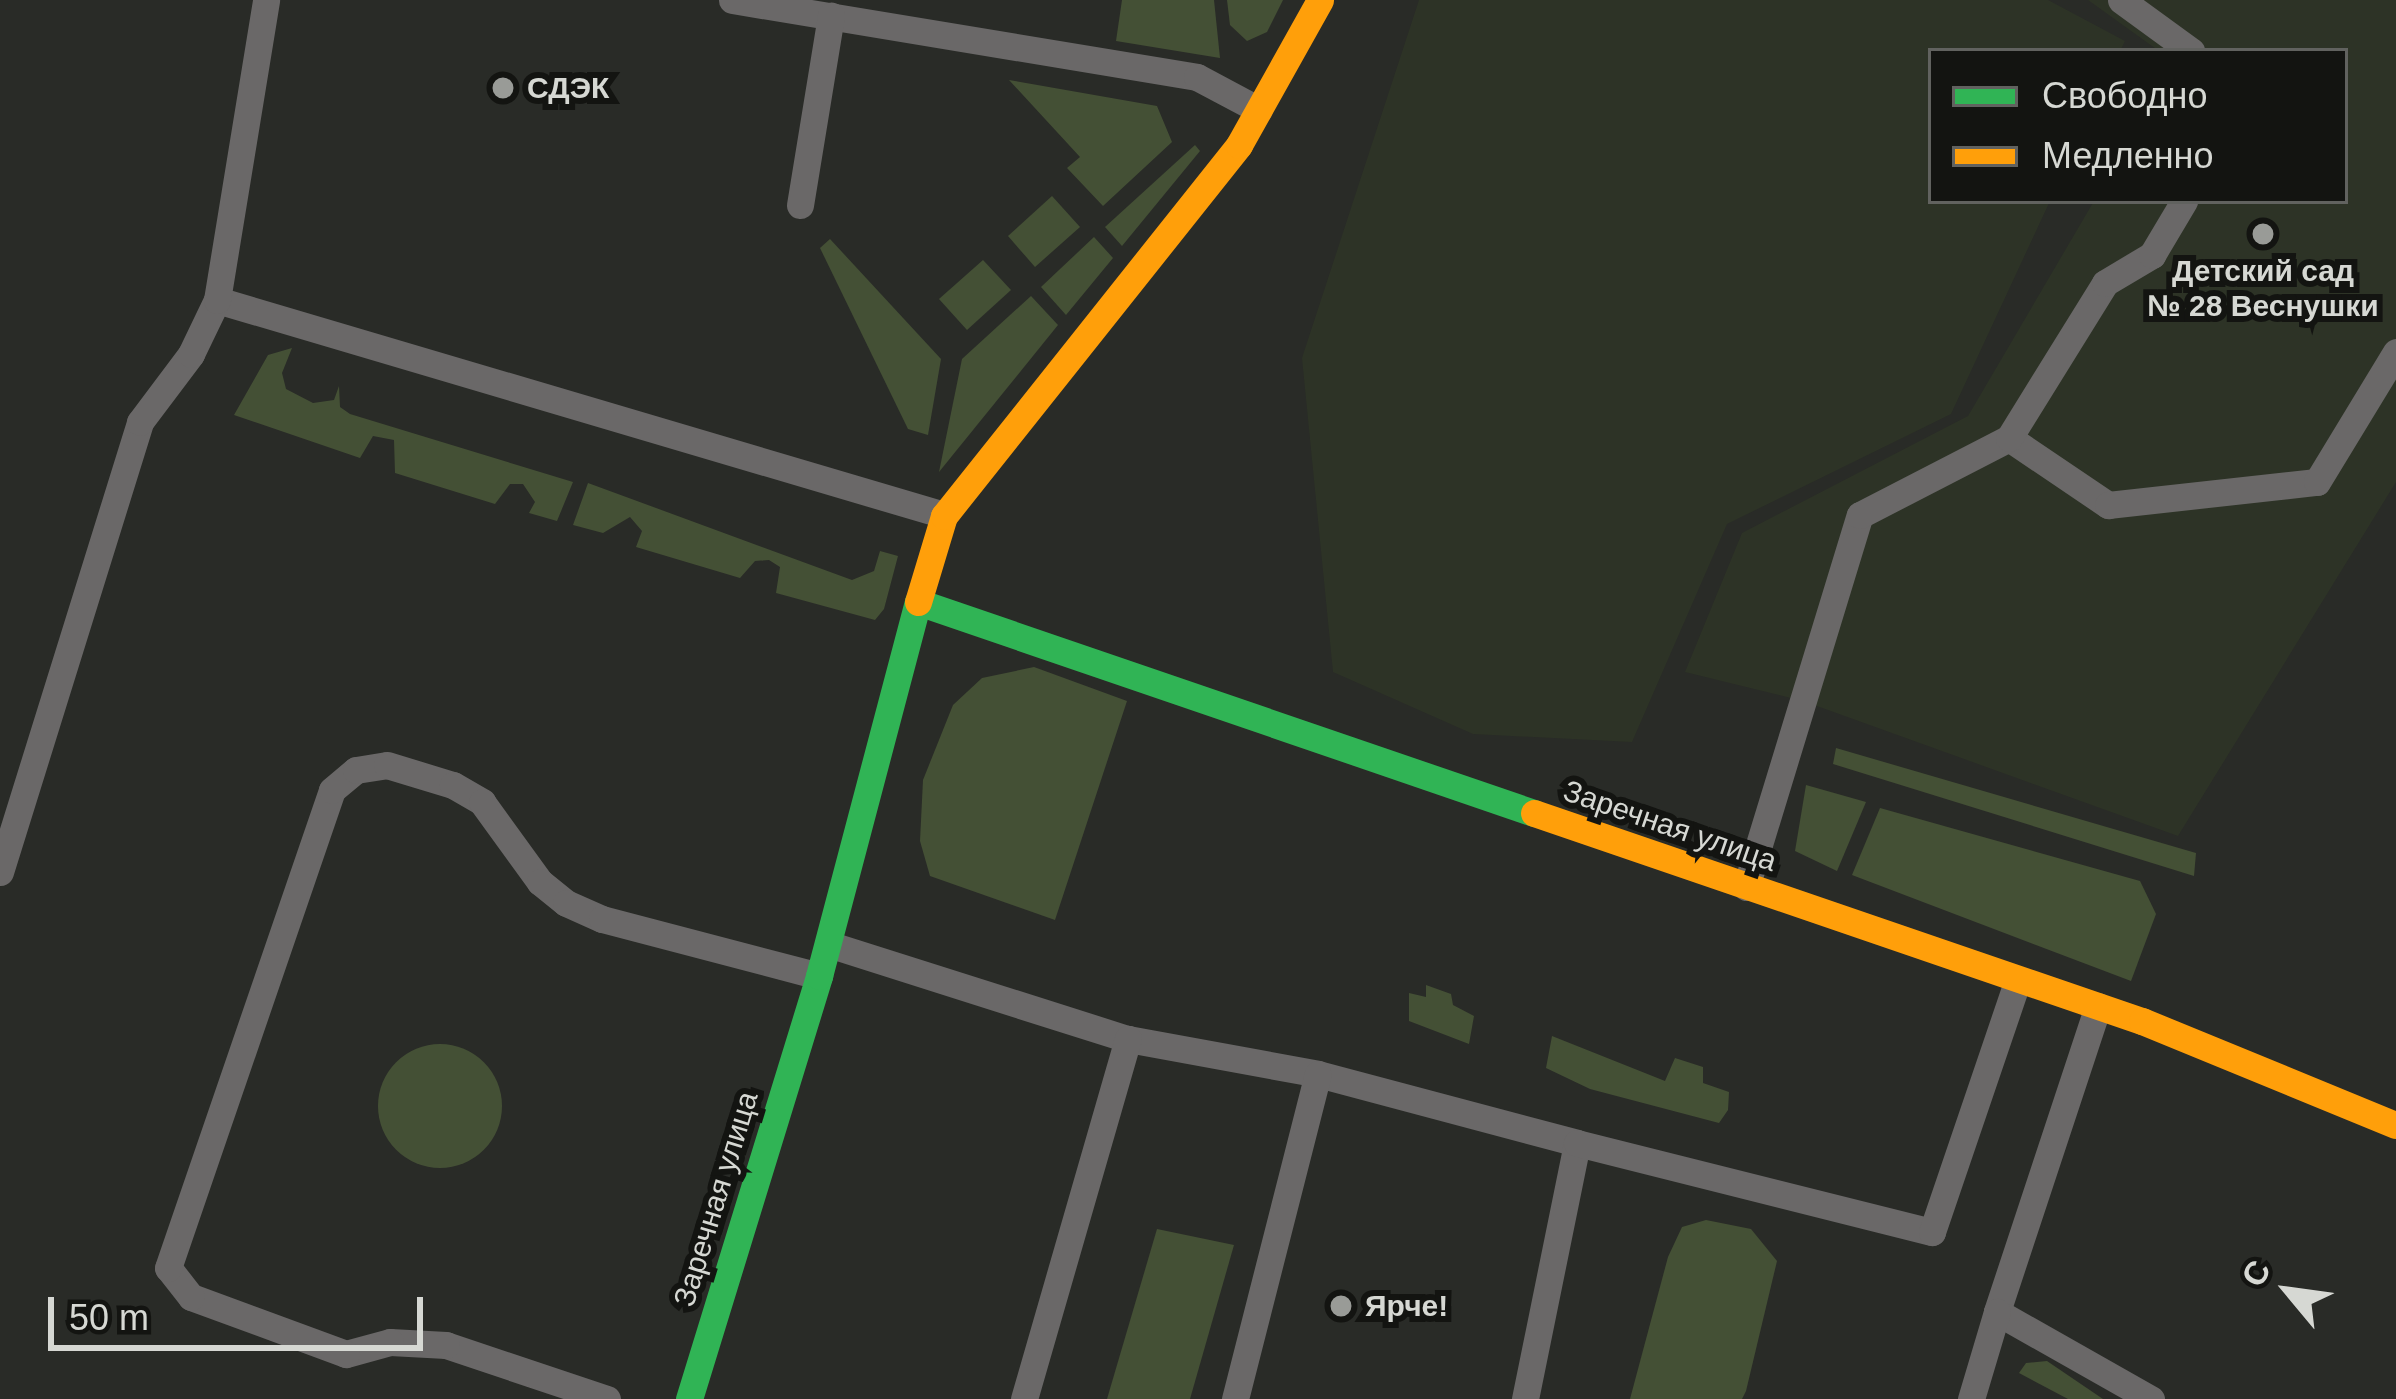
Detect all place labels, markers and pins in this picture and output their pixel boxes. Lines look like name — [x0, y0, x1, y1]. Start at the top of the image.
place label: СДЭК — [527, 70, 609, 106]
marker: СДЭК — [490, 75, 516, 101]
marker: Детский сад № 28 Веснушки — [2250, 221, 2276, 247]
place label: Детский сад № 28 Веснушки — [2147, 253, 2379, 324]
place label: Ярче! — [1365, 1288, 1448, 1324]
marker: Ярче! — [1328, 1293, 1354, 1319]

